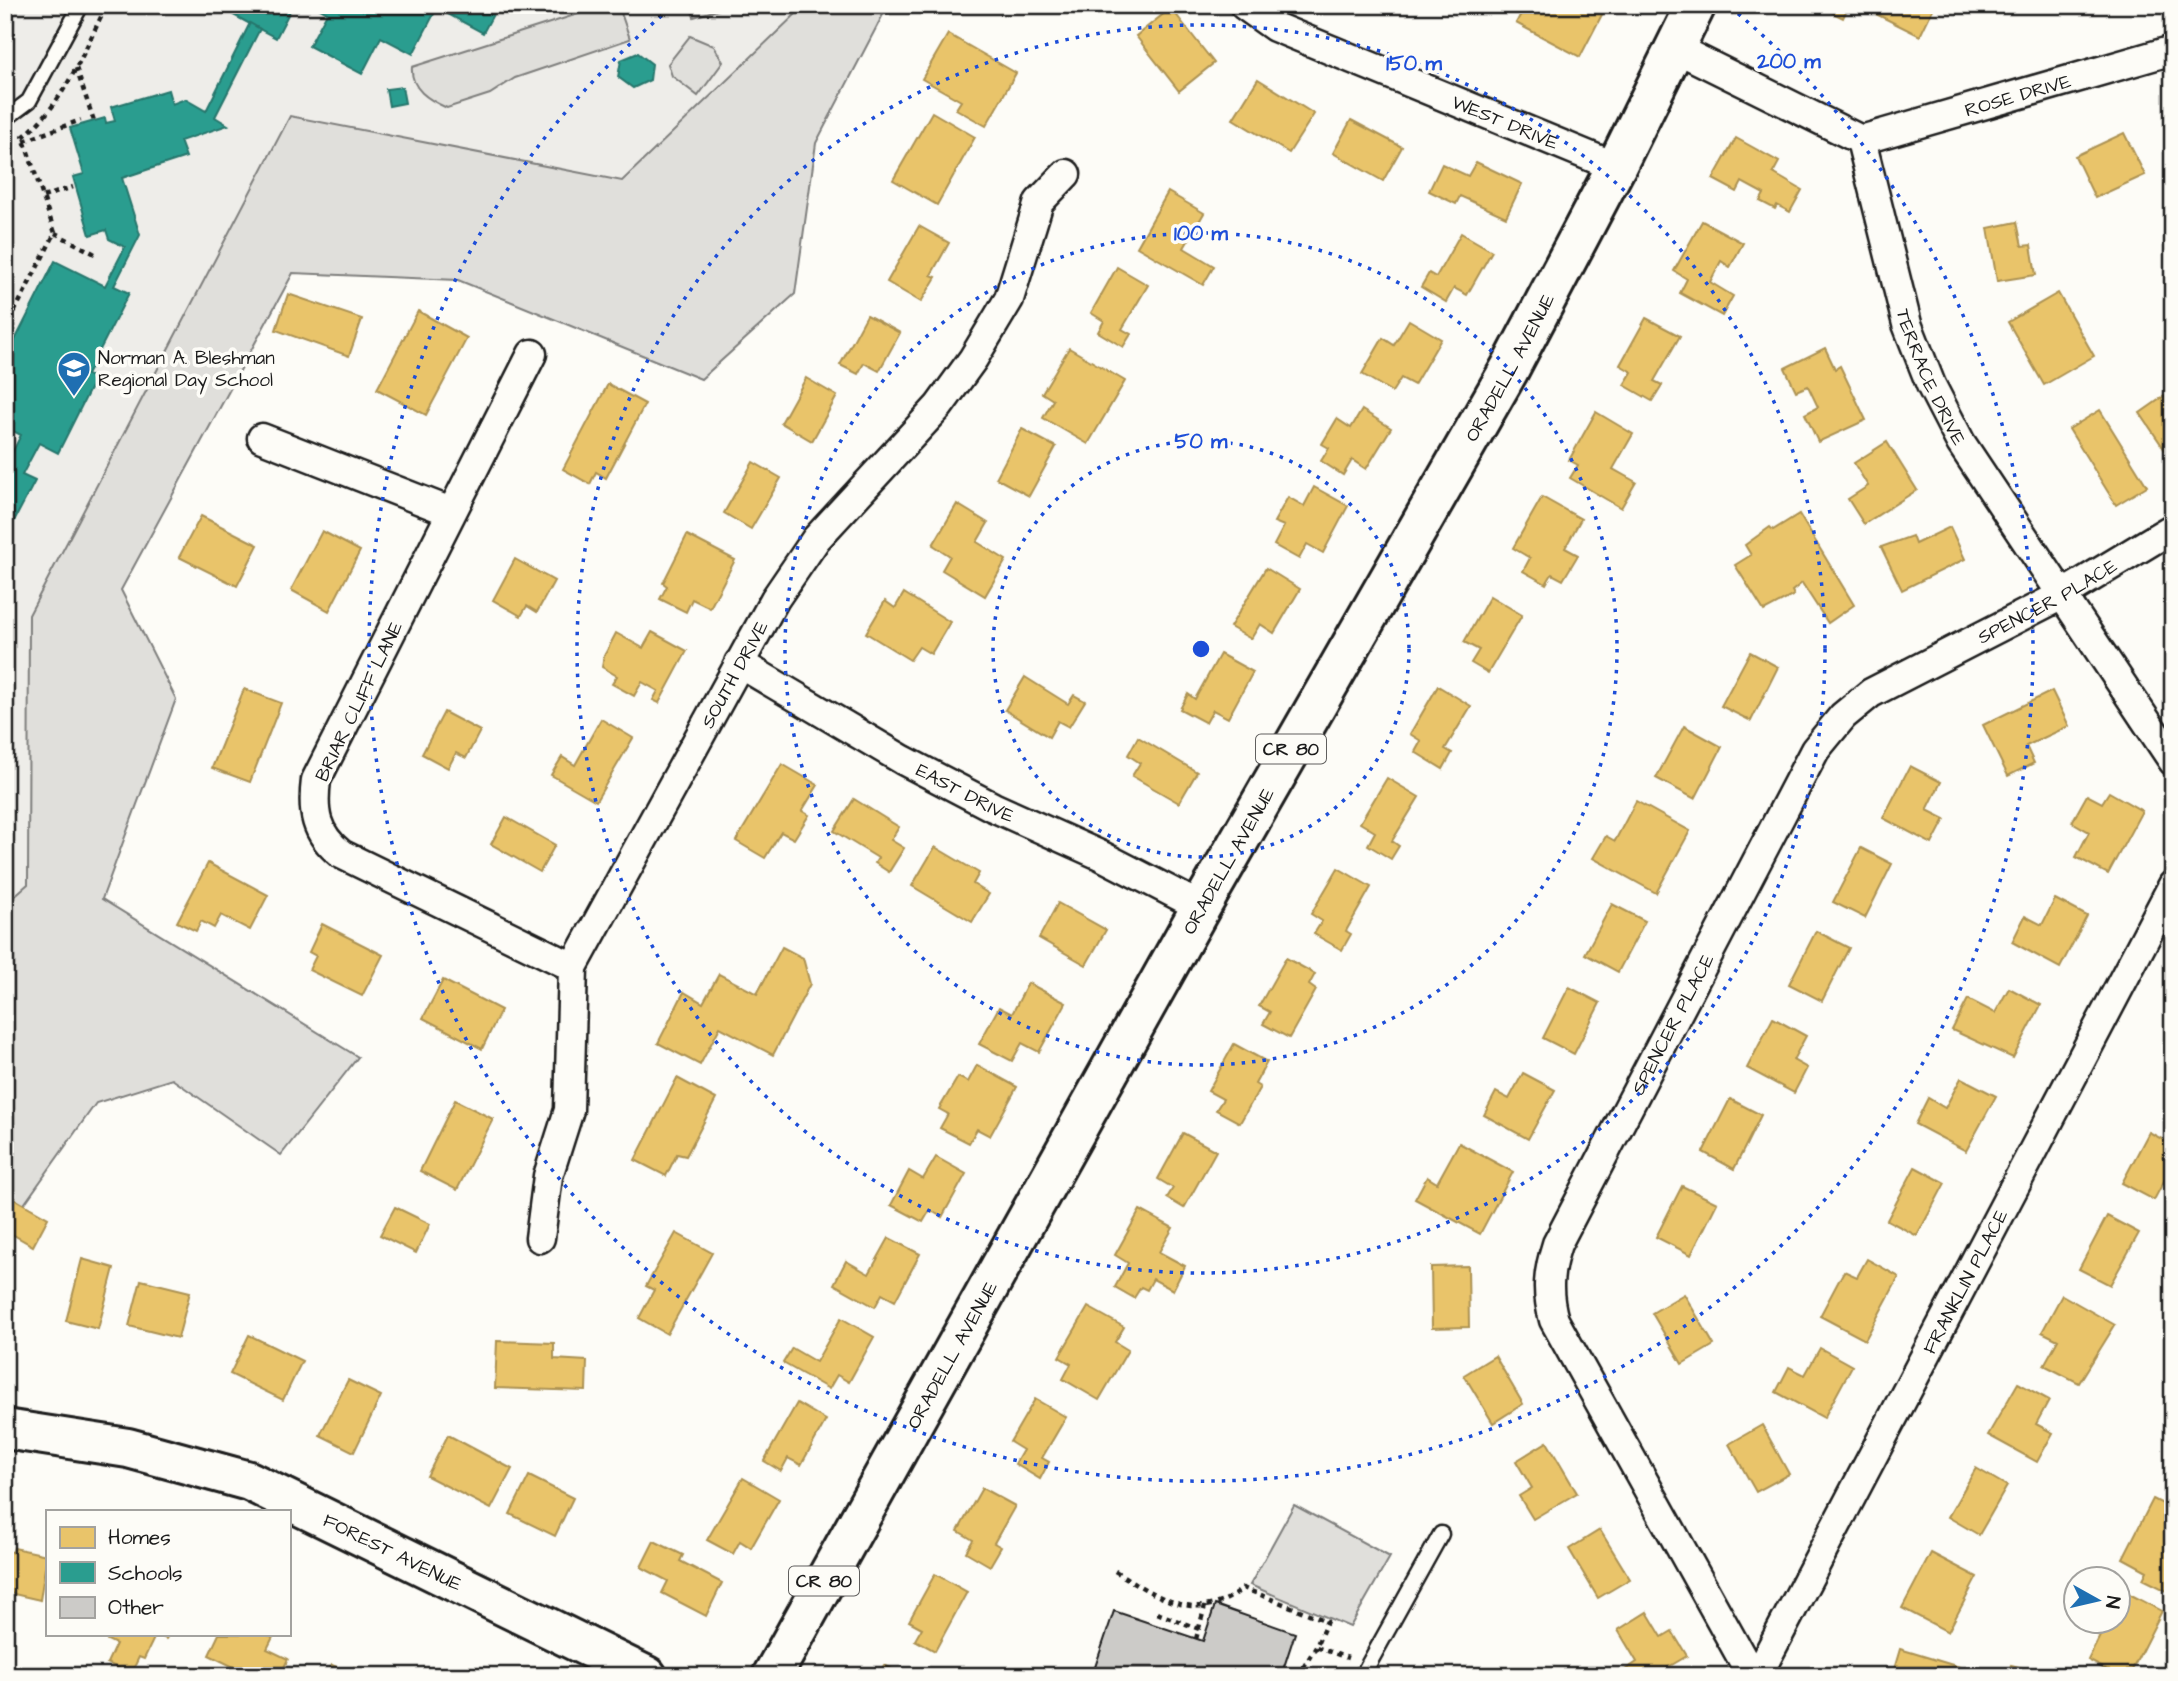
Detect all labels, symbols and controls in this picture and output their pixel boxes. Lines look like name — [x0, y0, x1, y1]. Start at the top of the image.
text: 200 m — [1756, 47, 1821, 76]
text: 150 m — [1386, 49, 1442, 78]
street label: ROSE DRIVE — [1962, 68, 2074, 124]
street label: WEST DRIVE — [1447, 89, 1562, 157]
text: 100 m — [1174, 219, 1229, 248]
street label: ORADELL AVENUE — [1459, 289, 1562, 447]
street label: TERRACE DRIVE — [1889, 306, 1972, 450]
place label: Norman A. Bleshman Regional Day School — [98, 345, 275, 395]
school or university icon: Norman A. Bleshman Regional Day School — [55, 349, 93, 398]
text: 50 m — [1175, 427, 1228, 456]
street label: SPENCER PLACE — [1973, 553, 2123, 651]
street label: SOUTH DRIVE — [695, 616, 775, 733]
street label: BRIAR CLIFF LANE — [309, 617, 410, 786]
centre of rings — [1189, 637, 1213, 661]
road number: CR 80 — [1256, 734, 1326, 764]
street label: EAST DRIVE — [911, 757, 1018, 830]
street label: ORADELL AVENUE — [1176, 783, 1282, 940]
street label: SPENCER PLACE — [1625, 949, 1721, 1100]
street label: FRANKLIN PLACE — [1917, 1205, 2015, 1359]
street label: ORADELL AVENUE — [901, 1277, 1005, 1434]
street label: FOREST AVENUE — [318, 1507, 466, 1598]
legend — [46, 1510, 290, 1636]
text: Homes — [108, 1523, 171, 1552]
text: Schools — [108, 1559, 183, 1588]
road number: CR 80 — [789, 1566, 859, 1596]
north arrow — [2062, 1566, 2132, 1636]
text: Other — [108, 1593, 164, 1622]
text: N — [2098, 1594, 2127, 1610]

